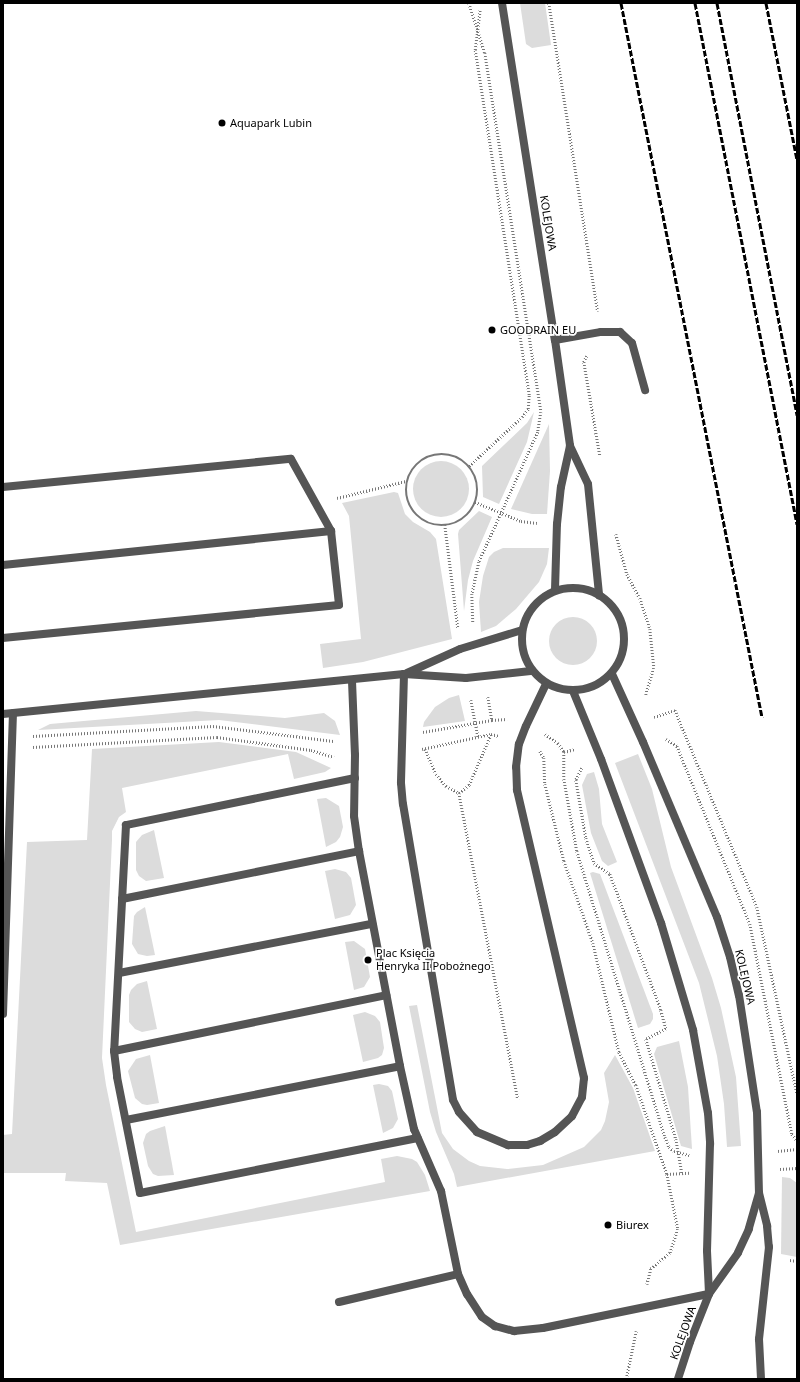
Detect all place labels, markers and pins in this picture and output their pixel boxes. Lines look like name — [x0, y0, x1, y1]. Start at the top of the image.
place label: Aquapark Lubin — [230, 116, 312, 130]
marker: Aquapark Lubin — [217, 118, 227, 128]
place label: GOODRAIN EU — [500, 323, 576, 337]
marker: GOODRAIN EU — [487, 325, 497, 335]
place label: Plac Księcia Henryka II Pobożnego — [376, 947, 491, 973]
marker: Plac Księcia Henryka II Pobożnego — [363, 955, 373, 965]
place label: Biurex — [616, 1218, 649, 1232]
marker: Biurex — [603, 1220, 613, 1230]

